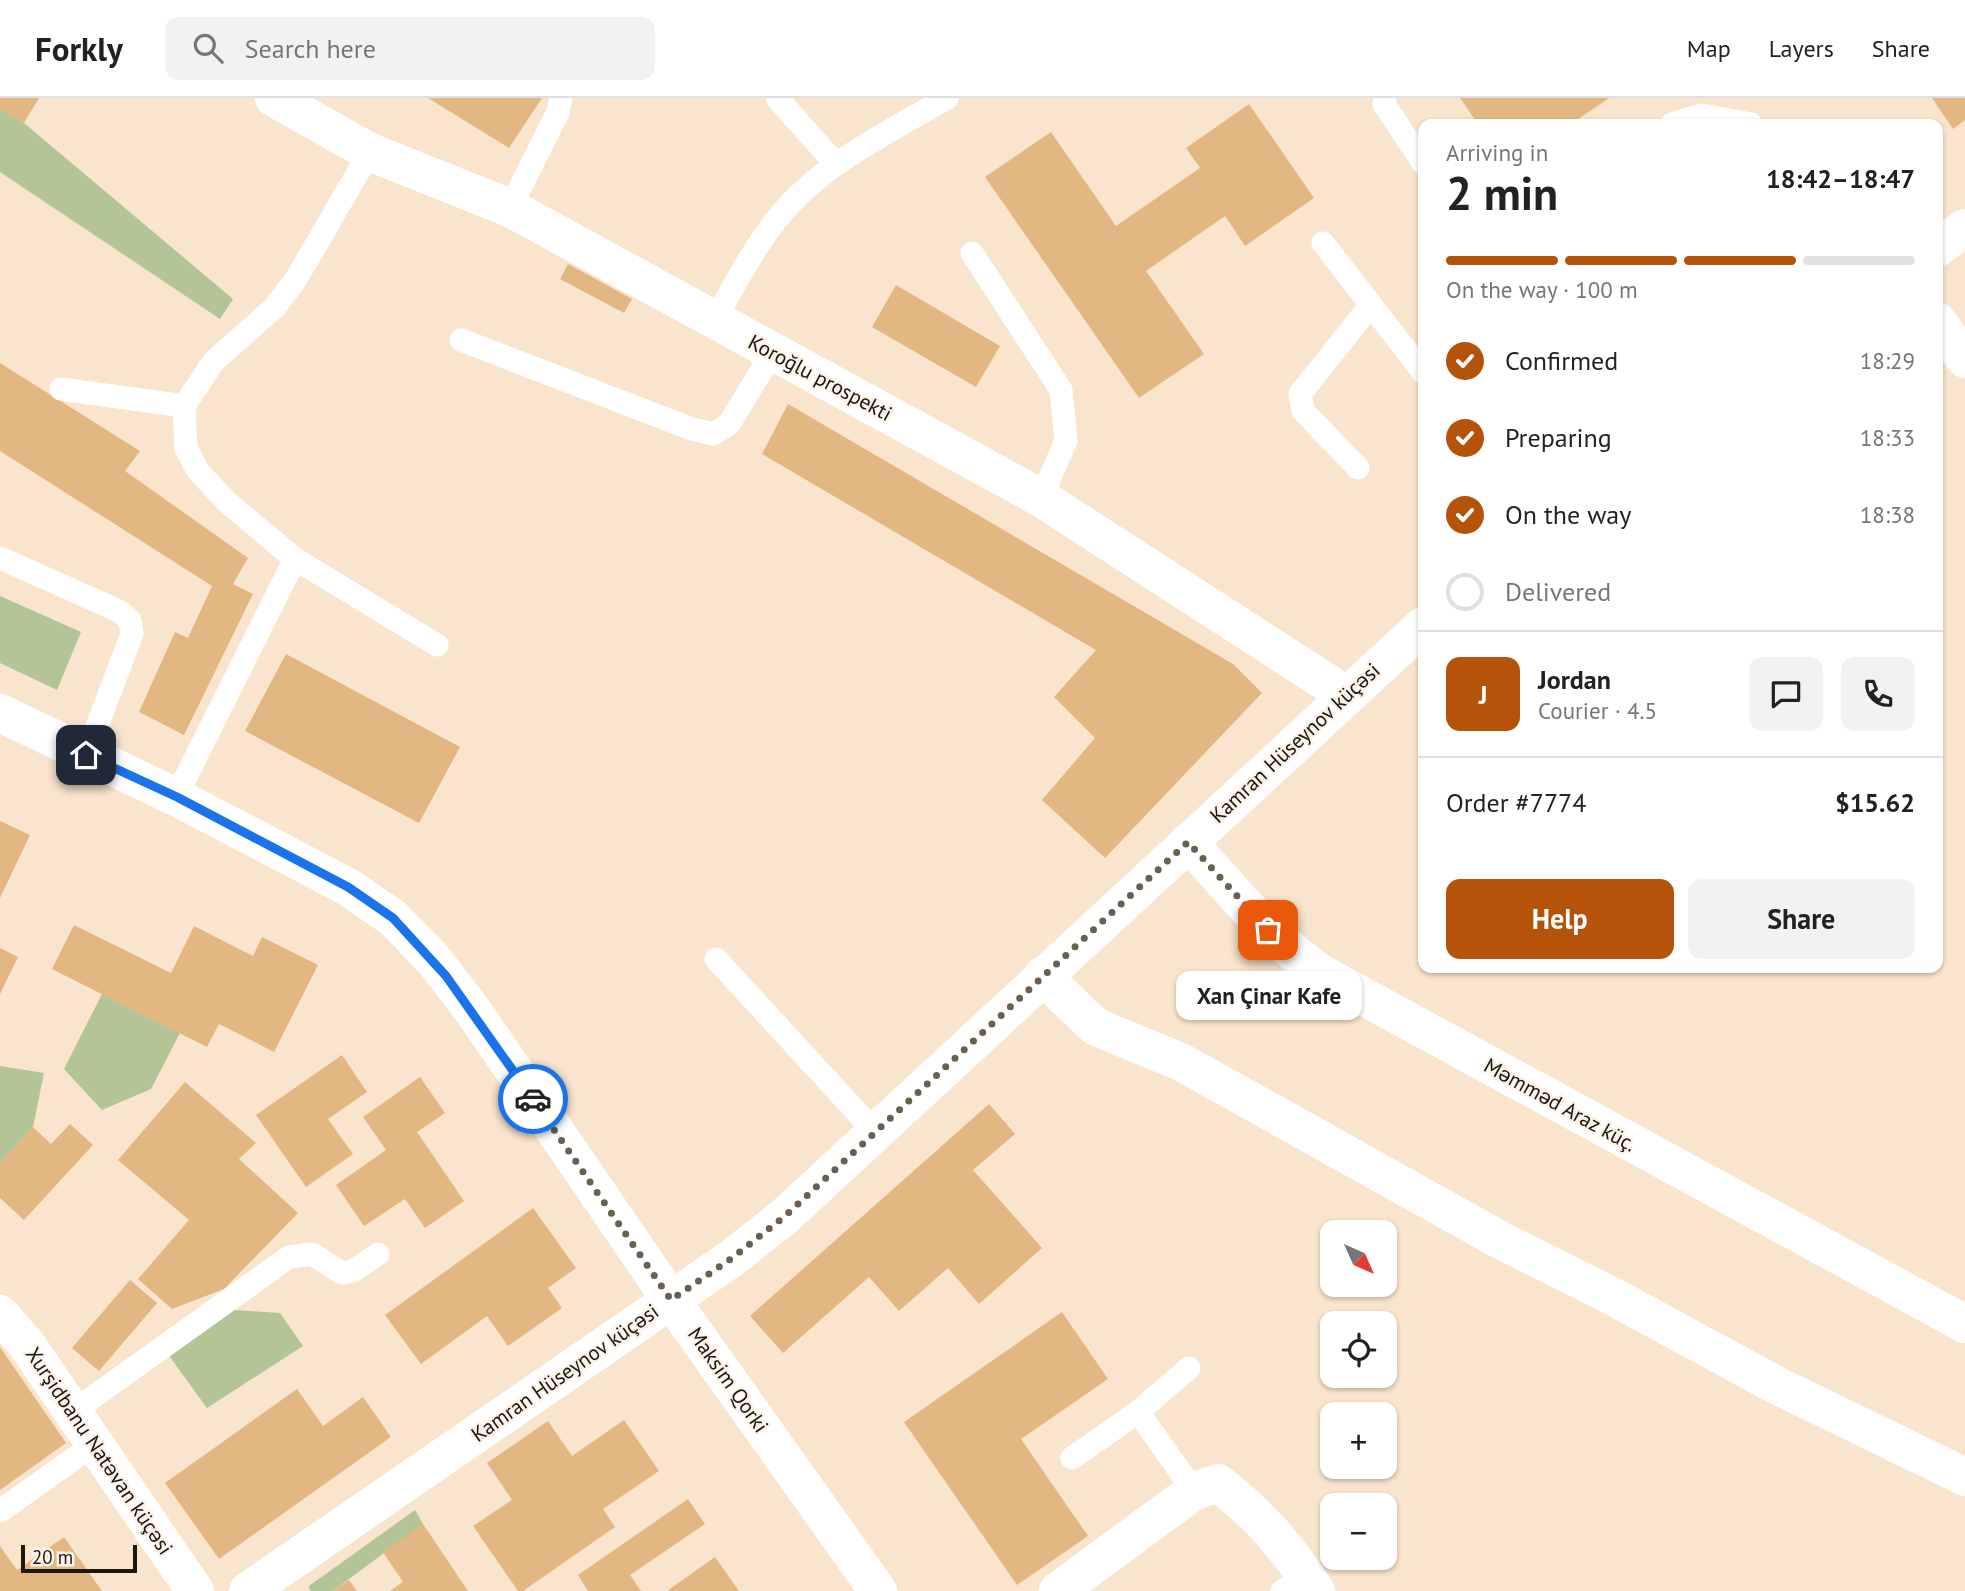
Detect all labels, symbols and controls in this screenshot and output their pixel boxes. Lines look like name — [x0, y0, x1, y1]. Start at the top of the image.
search box — [165, 17, 655, 80]
text: Forkly — [35, 27, 123, 70]
icon: search — [189, 29, 227, 67]
text: Search here — [245, 32, 376, 65]
text: Map — [1687, 33, 1731, 64]
text: Layers — [1769, 33, 1834, 64]
text: Share — [1872, 33, 1930, 64]
text: Arriving in — [1446, 138, 1548, 167]
text: 18:42–18:47 — [1766, 162, 1915, 195]
text: 2 min — [1446, 163, 1558, 223]
text: On the way · 100 m — [1446, 275, 1638, 304]
street label: Koroğlu prospekti — [744, 328, 897, 427]
icon: check — [1446, 342, 1484, 380]
text: Confirmed — [1505, 344, 1618, 377]
text: 18:29 — [1860, 346, 1915, 375]
icon: check — [1446, 419, 1484, 457]
text: Preparing — [1505, 421, 1612, 454]
text: 18:33 — [1860, 423, 1915, 452]
icon: check — [1446, 496, 1484, 534]
text: On the way — [1505, 498, 1631, 531]
text: 18:38 — [1860, 500, 1915, 529]
text: Delivered — [1505, 575, 1611, 608]
street label: Kamran Hüseynov küçəsi — [1204, 657, 1385, 829]
button: chat — [1749, 657, 1823, 731]
button: phone — [1841, 657, 1915, 731]
text: Jordan — [1538, 663, 1611, 696]
text: J — [1479, 678, 1487, 711]
text: Courier · 4.5 — [1538, 696, 1657, 725]
pin — [56, 725, 116, 785]
icon: home — [67, 736, 105, 774]
text: Order #7774 — [1446, 786, 1586, 819]
text: $15.62 — [1835, 786, 1915, 819]
button: Help — [1446, 879, 1674, 959]
button: Share — [1688, 879, 1915, 959]
pin — [1238, 900, 1298, 960]
icon: bag — [1249, 911, 1287, 949]
callout: Xan Çinar Kafe — [1175, 972, 1361, 1021]
text: Xan Çinar Kafe — [1197, 981, 1341, 1010]
street label: Məmməd Araz küç. — [1479, 1052, 1641, 1158]
courier — [498, 1064, 568, 1134]
icon: car — [514, 1080, 552, 1118]
north arrow — [1320, 1220, 1396, 1297]
map controls — [1320, 1220, 1397, 1570]
street label: Kamran Hüseynov küçəsi — [466, 1298, 664, 1448]
button: locate — [1320, 1311, 1397, 1388]
street label: Maksim Qorki — [682, 1322, 775, 1438]
street label: Xurşidbanu Natəvan küçəsi — [20, 1342, 179, 1560]
button: + — [1320, 1402, 1397, 1479]
button: − — [1320, 1493, 1397, 1570]
scale bar — [21, 1542, 136, 1574]
text: 20 m — [32, 1545, 73, 1569]

